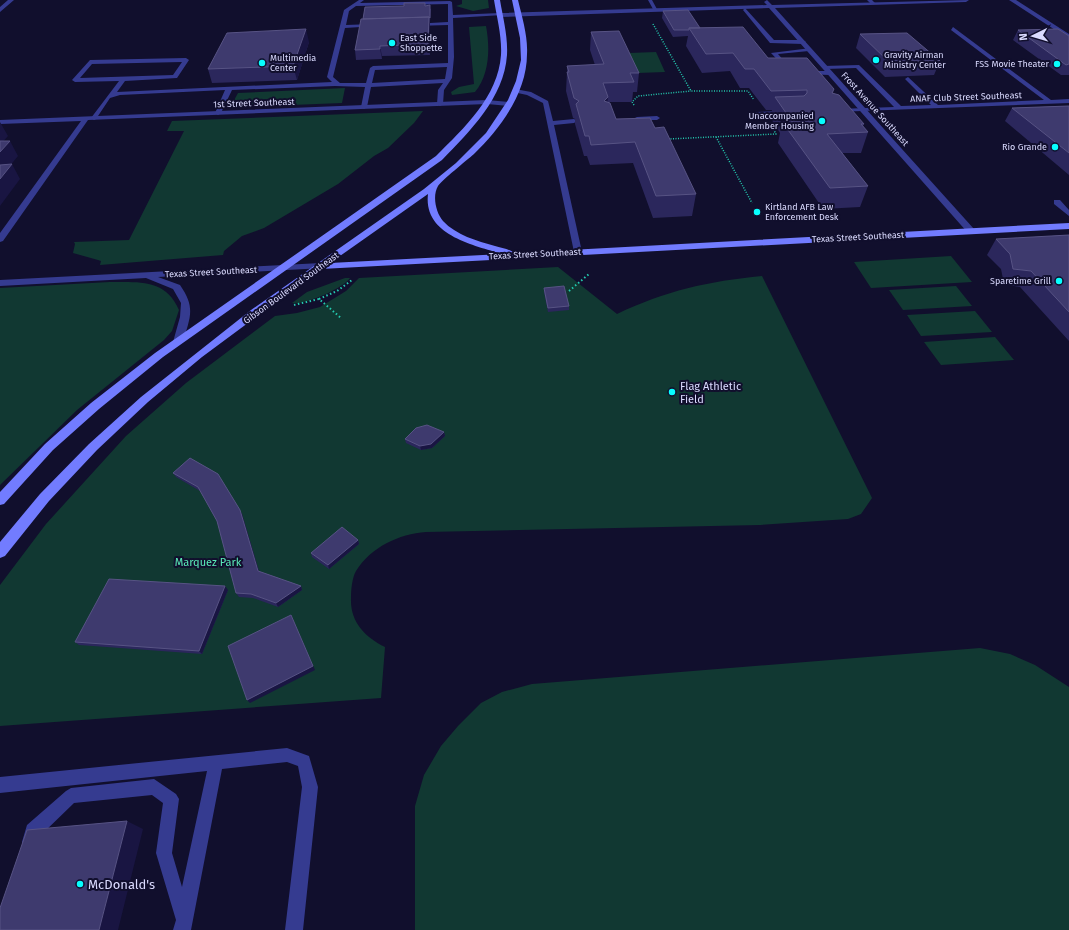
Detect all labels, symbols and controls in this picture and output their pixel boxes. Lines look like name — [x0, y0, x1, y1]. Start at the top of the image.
north arrow — [1013, 16, 1053, 56]
place label: East Side Shoppette — [400, 33, 442, 53]
text: N — [1017, 33, 1030, 41]
marker: East Side Shoppette — [387, 38, 397, 48]
place label: Gravity Airman Ministry Center — [884, 50, 946, 70]
place label: Multimedia Center — [270, 53, 316, 73]
marker: Gravity Airman Ministry Center — [871, 55, 881, 65]
marker: Multimedia Center — [257, 58, 267, 68]
place label: FSS Movie Theater — [975, 59, 1050, 69]
marker: FSS Movie Theater — [1052, 59, 1062, 69]
street label: Frost Avenue Southeast — [839, 70, 911, 148]
street label: ANAF Club Street Southeast — [910, 90, 1023, 104]
street label: 1st Street Southeast — [213, 97, 296, 109]
place label: Unaccompanied Member Housing — [745, 111, 814, 131]
marker: Unaccompanied Member Housing — [817, 116, 827, 126]
place label: Rio Grande — [1002, 142, 1047, 152]
marker: Rio Grande — [1050, 142, 1060, 152]
place label: Kirtland AFB Law Enforcement Desk — [765, 202, 839, 222]
marker: Kirtland AFB Law Enforcement Desk — [752, 207, 762, 217]
street label: Texas Street Southeast — [812, 230, 905, 244]
street label: Texas Street Southeast — [489, 247, 582, 261]
street label: Gibson Boulevard Southeast — [241, 250, 341, 326]
street label: Texas Street Southeast — [165, 265, 258, 279]
place label: Sparetime Grill — [990, 276, 1051, 286]
marker: Sparetime Grill — [1054, 276, 1064, 286]
place label: Flag Athletic Field — [680, 380, 741, 406]
marker: Flag Athletic Field — [667, 387, 677, 397]
park label: Marquez Park — [175, 556, 242, 569]
place label: McDonald's — [88, 877, 155, 892]
marker: McDonald's — [75, 879, 85, 889]

